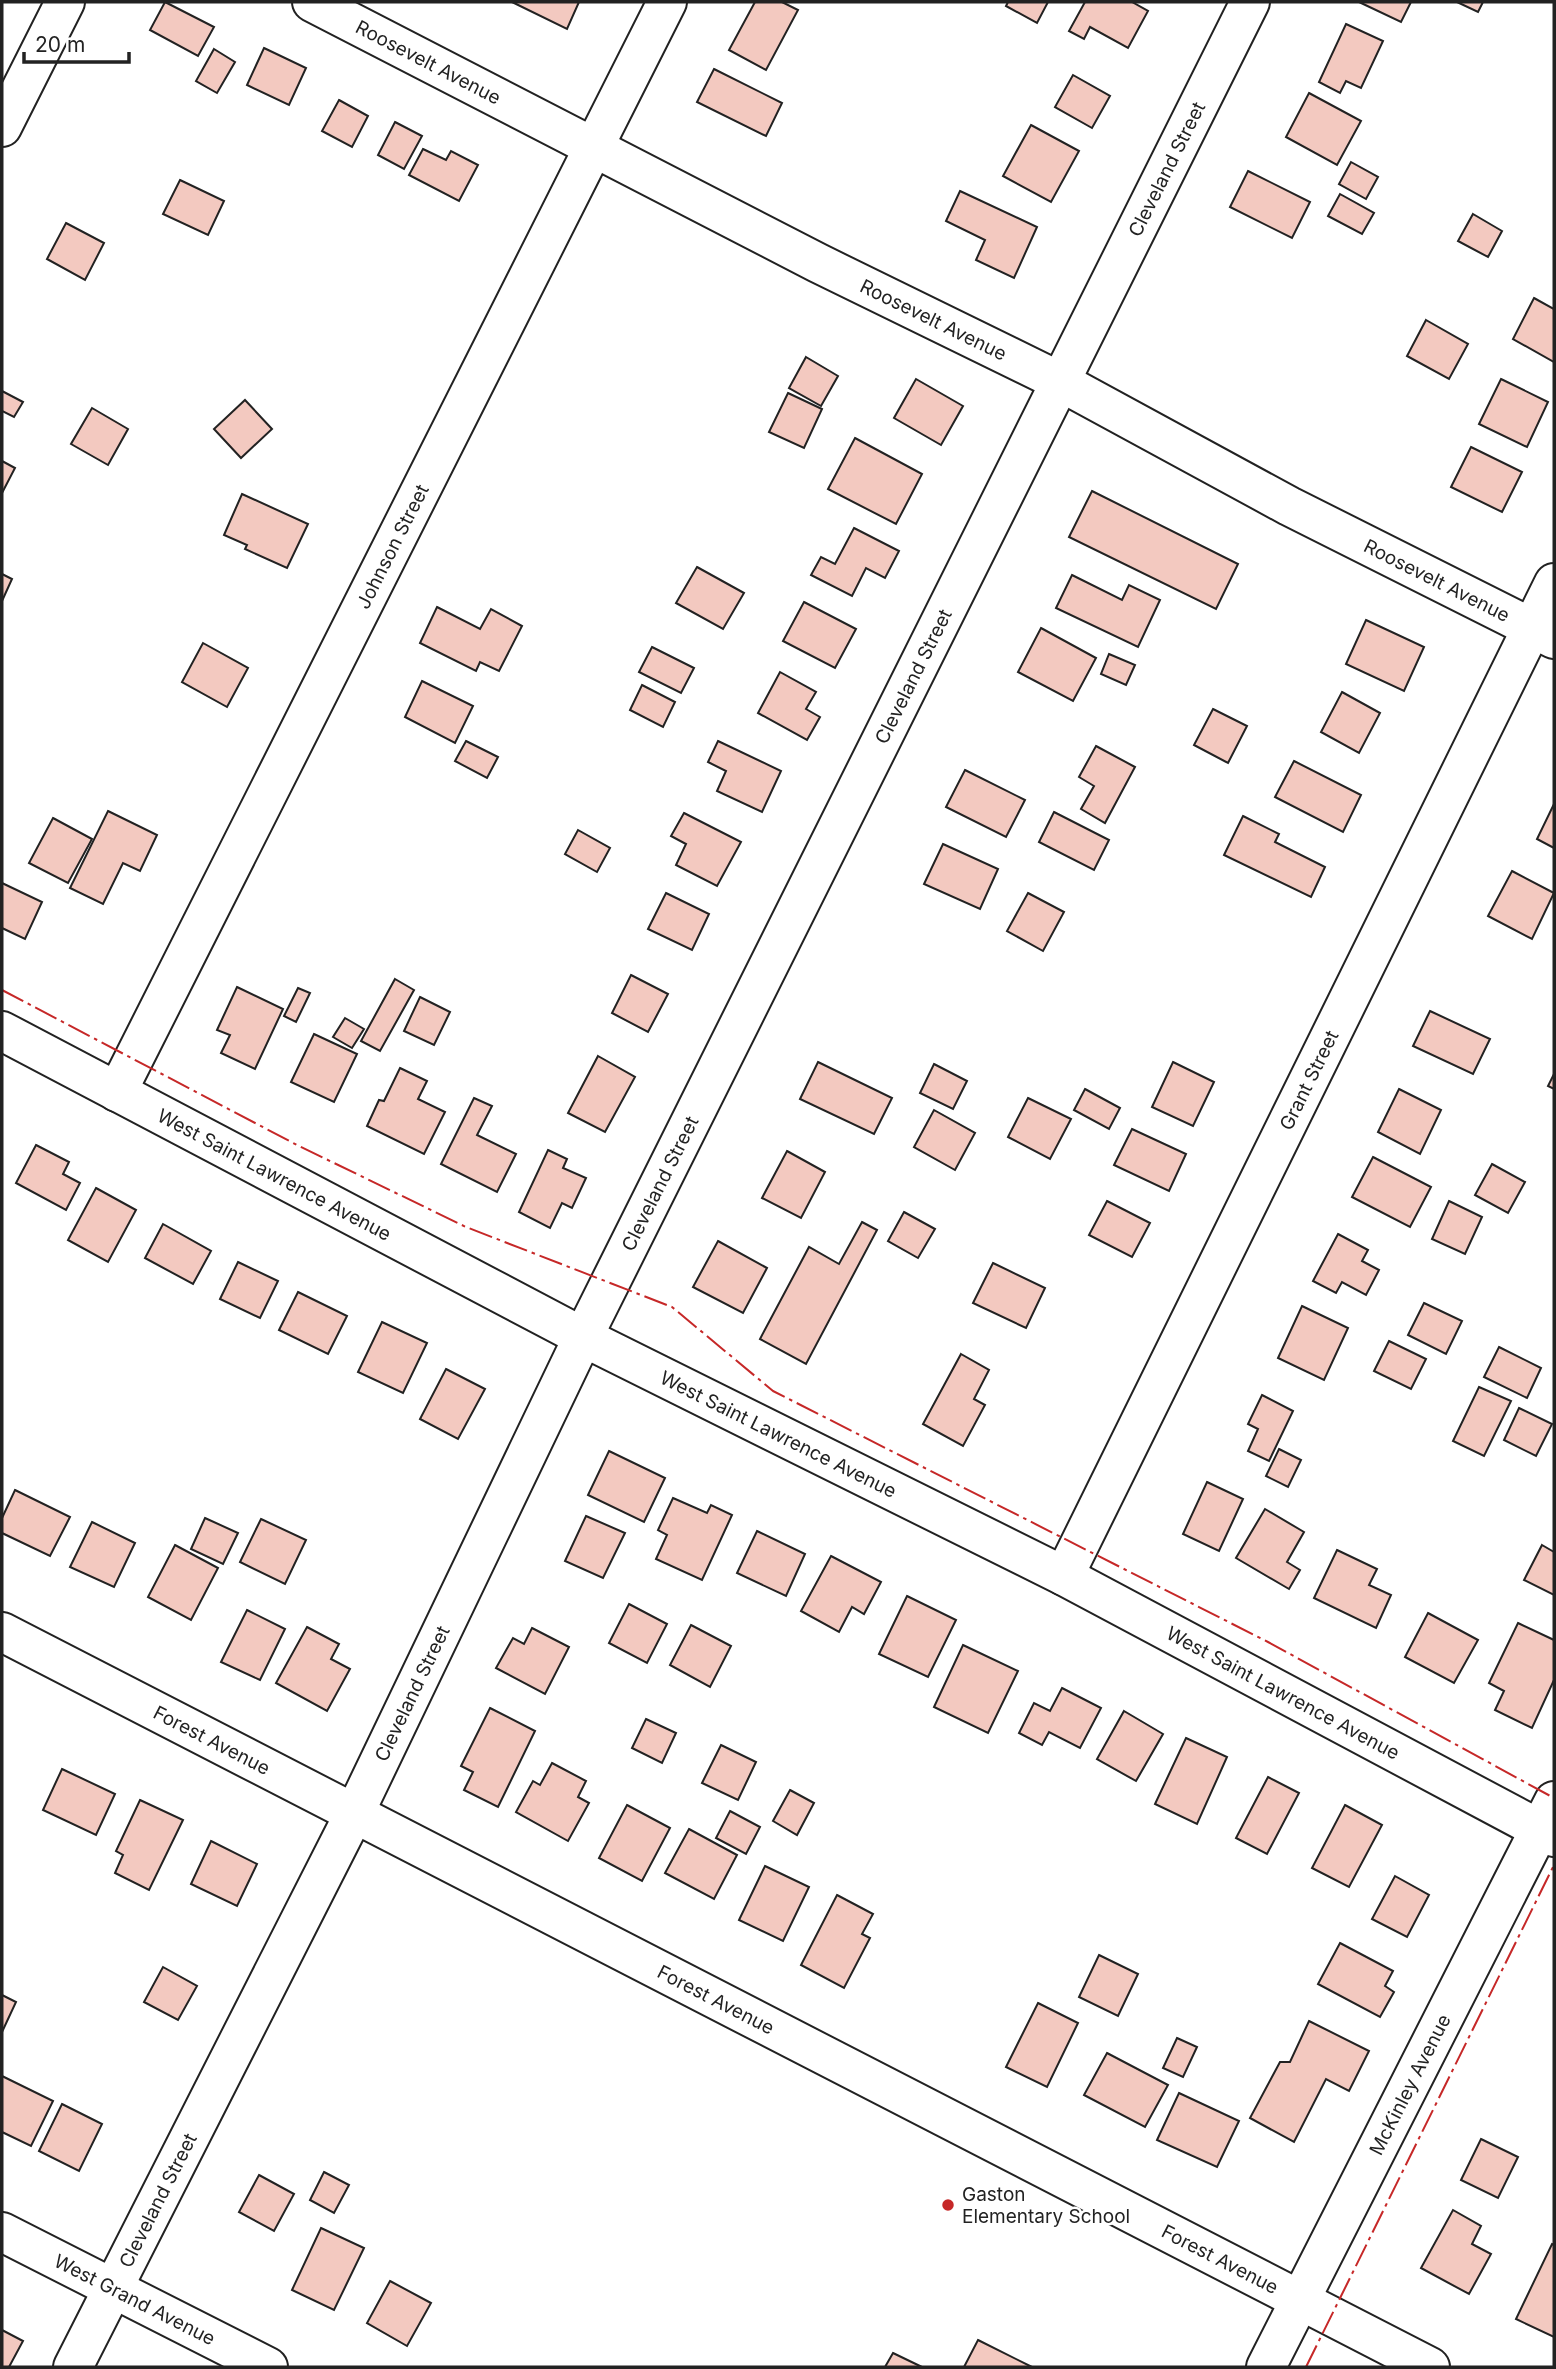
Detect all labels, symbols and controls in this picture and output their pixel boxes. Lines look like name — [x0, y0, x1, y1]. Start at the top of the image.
street label: Roosevelt Avenue — [352, 15, 505, 109]
scale bar — [24, 21, 130, 65]
text: 20 m — [35, 32, 85, 57]
street label: Cleveland Street — [1123, 98, 1210, 240]
street label: Roosevelt Avenue — [857, 274, 1011, 365]
street label: Johnson Street — [351, 480, 433, 613]
street label: Roosevelt Avenue — [1360, 534, 1514, 626]
street label: Cleveland Street — [870, 605, 956, 748]
street label: Grant Street — [1274, 1026, 1343, 1134]
street label: West Saint Lawrence Avenue — [154, 1104, 395, 1245]
street label: Cleveland Street — [616, 1112, 703, 1255]
street label: West Saint Lawrence Avenue — [657, 1366, 900, 1503]
street label: West Saint Lawrence Avenue — [1163, 1621, 1404, 1764]
street label: Cleveland Street — [370, 1622, 454, 1765]
street label: Forest Avenue — [150, 1700, 274, 1780]
street label: Forest Avenue — [654, 1960, 778, 2039]
street label: McKinley Avenue — [1364, 2010, 1455, 2159]
street label: Cleveland Street — [114, 2129, 201, 2271]
place label: Gaston Elementary School — [962, 2183, 1130, 2228]
marker: Gaston Elementary School — [940, 2197, 956, 2213]
street label: Forest Avenue — [1158, 2219, 1282, 2299]
street label: West Grand Avenue — [51, 2249, 219, 2350]

